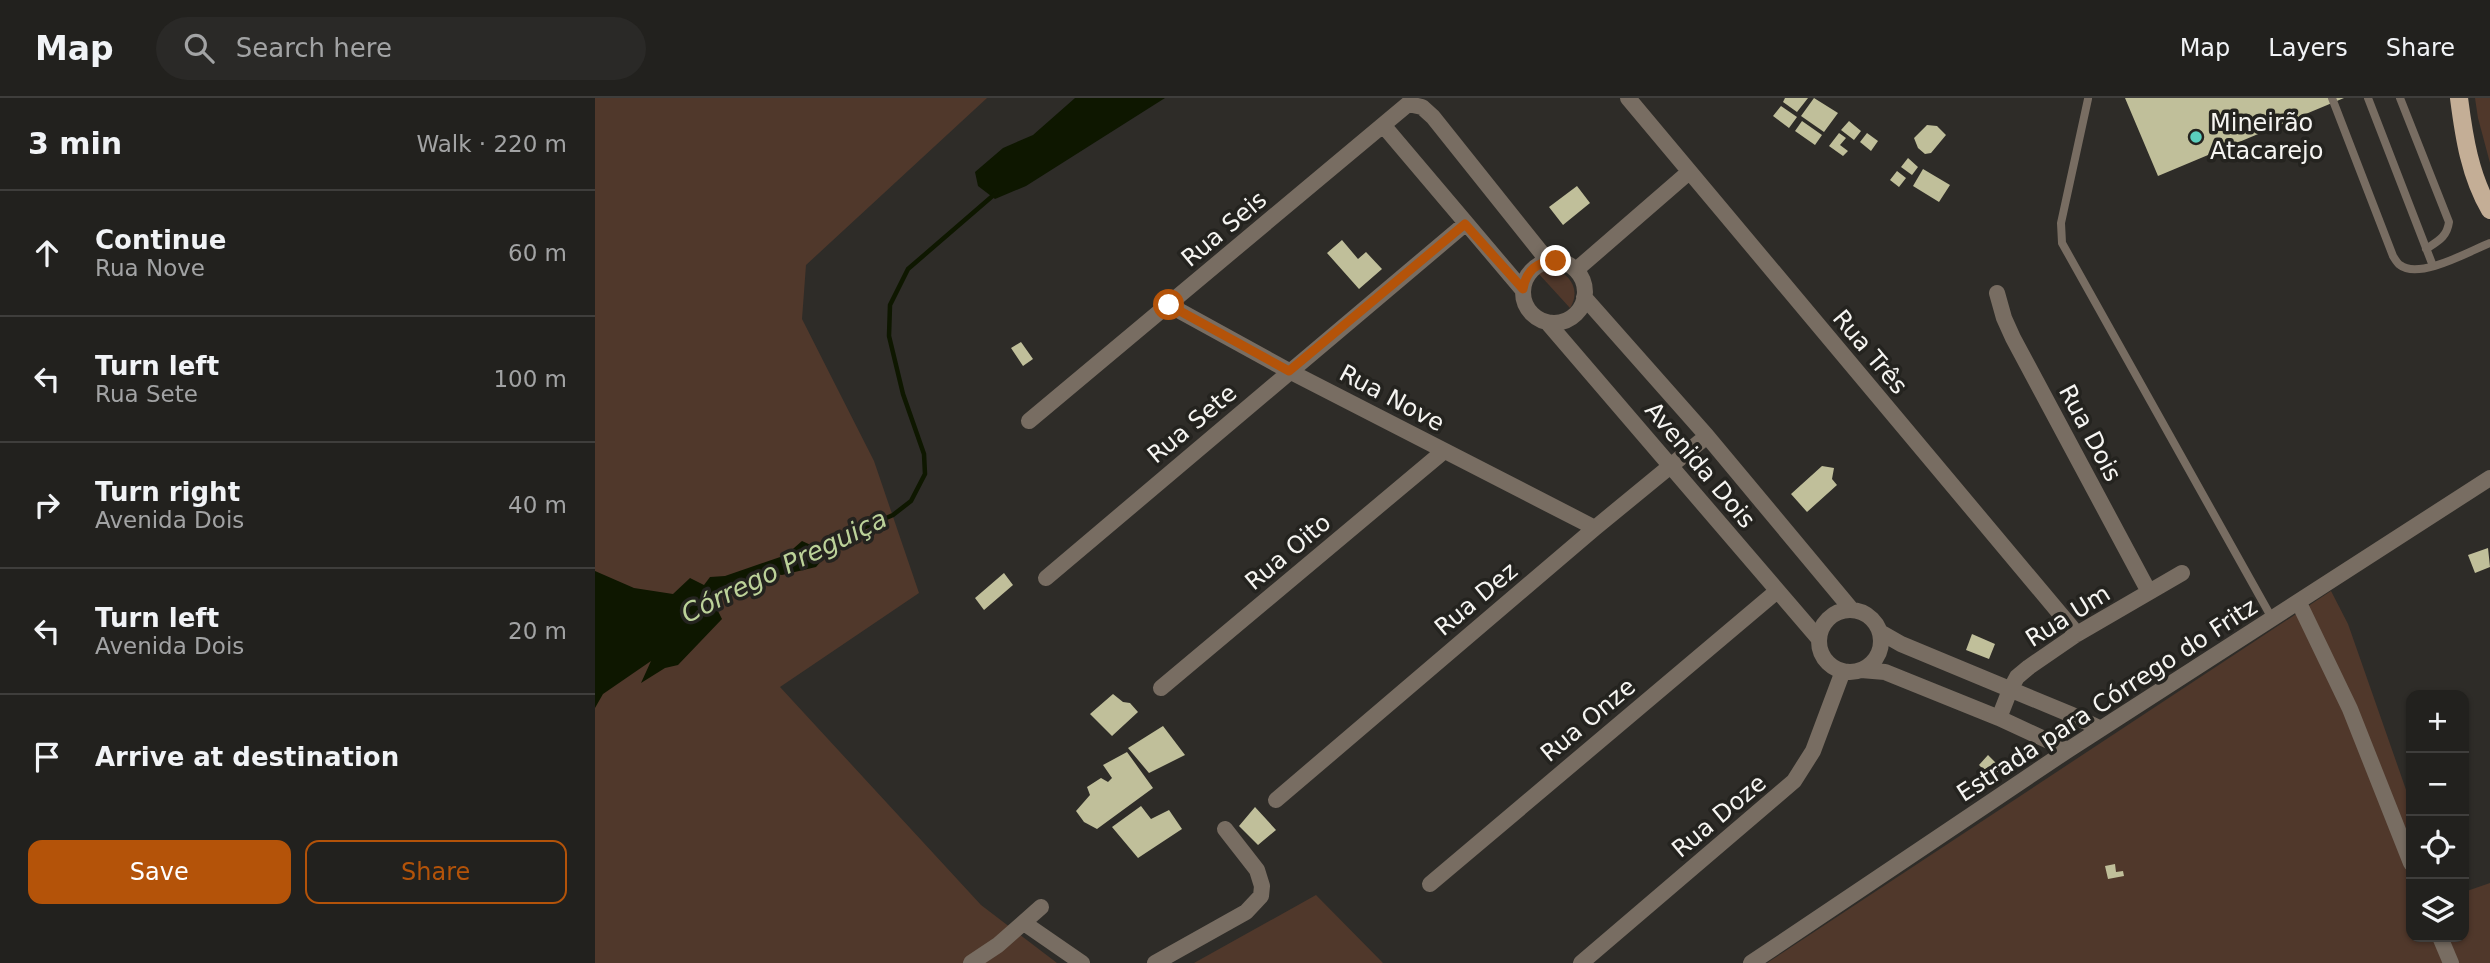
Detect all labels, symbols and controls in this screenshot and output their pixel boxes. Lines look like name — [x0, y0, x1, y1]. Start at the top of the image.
search box — [156, 17, 646, 80]
text: Map — [35, 29, 114, 68]
icon: search — [180, 29, 218, 67]
text: Search here — [236, 33, 392, 63]
text: Map — [2180, 34, 2230, 62]
text: Layers — [2268, 34, 2348, 62]
text: Share — [2386, 34, 2455, 62]
place label: Mineirão Atacarejo — [2210, 109, 2323, 165]
text: 3 min — [28, 126, 122, 161]
marker: Mineirão Atacarejo — [2188, 129, 2204, 145]
text: Walk · 220 m — [416, 131, 567, 157]
street label: Rua Seis — [1176, 185, 1272, 273]
text: Continue — [95, 225, 226, 255]
icon: ahead — [28, 234, 66, 272]
text: 60 m — [508, 240, 567, 266]
route end — [1540, 245, 1571, 276]
text: Rua Nove — [95, 255, 205, 281]
route start — [1153, 289, 1184, 320]
street label: Rua Três — [1827, 304, 1913, 400]
text: Turn left — [95, 351, 219, 381]
street label: Rua Nove — [1335, 359, 1449, 437]
icon: left — [28, 360, 66, 398]
text: 100 m — [493, 366, 567, 392]
street label: Rua Sete — [1142, 379, 1242, 469]
street label: Rua Dois — [2053, 380, 2127, 486]
text: Rua Sete — [95, 381, 198, 407]
street label: Avenida Dois — [1639, 396, 1761, 534]
text: Turn right — [95, 477, 240, 507]
icon: right — [28, 486, 66, 524]
text: 40 m — [508, 492, 567, 518]
water label: Córrego Preguiça — [676, 503, 892, 629]
text: Avenida Dois — [95, 507, 244, 533]
street label: Rua Oito — [1240, 508, 1336, 596]
street label: Rua Dez — [1429, 556, 1523, 642]
street label: Rua Um — [2021, 579, 2115, 653]
street label: Estrada para Córrego do Fritz — [1952, 592, 2262, 808]
text: Turn left — [95, 603, 219, 633]
icon: left — [28, 612, 66, 650]
text: 20 m — [508, 618, 567, 644]
text: Avenida Dois — [95, 633, 244, 659]
street label: Rua Onze — [1535, 672, 1641, 768]
map controls — [2406, 690, 2469, 942]
button: + — [2406, 690, 2469, 753]
icon: arrive — [28, 738, 66, 776]
text: Arrive at destination — [95, 742, 399, 772]
button: − — [2406, 753, 2469, 816]
street label: Rua Doze — [1666, 769, 1772, 863]
button: locate — [2406, 816, 2469, 879]
button: Save — [28, 840, 291, 904]
button: Share — [305, 840, 567, 904]
button: layers — [2406, 879, 2469, 942]

